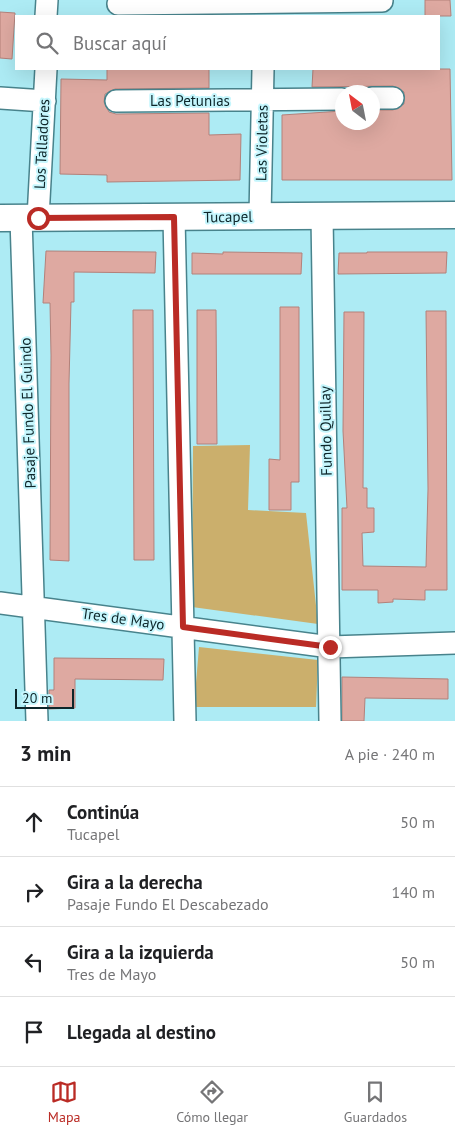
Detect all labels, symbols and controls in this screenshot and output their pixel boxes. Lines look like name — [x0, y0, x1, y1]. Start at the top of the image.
search box — [15, 15, 440, 70]
icon: search — [33, 29, 61, 57]
text: Buscar aquí — [73, 31, 167, 55]
north arrow — [335, 85, 380, 130]
street label: Las Petunias — [150, 91, 230, 110]
street label: Los Talladores — [30, 98, 53, 190]
street label: Las Violetas — [251, 105, 272, 181]
route start — [27, 207, 50, 230]
street label: Tucapel — [203, 207, 253, 226]
street label: Pasaje Fundo El Guindo — [15, 337, 40, 489]
street label: Fundo Quillay — [315, 386, 336, 476]
street label: Tres de Mayo — [80, 603, 166, 634]
route end — [319, 636, 342, 659]
scale bar — [15, 686, 74, 709]
text: 20 m — [22, 689, 52, 707]
text: 3 min — [20, 740, 71, 767]
text: A pie · 240 m — [345, 744, 435, 764]
text: Continúa — [67, 800, 139, 824]
icon: ahead — [20, 808, 48, 836]
text: 50 m — [400, 812, 435, 832]
text: Tucapel — [67, 824, 119, 844]
text: Gira a la derecha — [67, 870, 203, 894]
icon: right — [20, 878, 48, 906]
text: 140 m — [392, 882, 435, 902]
text: Pasaje Fundo El Descabezado — [67, 894, 269, 914]
text: Gira a la izquierda — [67, 940, 214, 964]
icon: left — [20, 948, 48, 976]
text: 50 m — [400, 952, 435, 972]
text: Tres de Mayo — [67, 964, 156, 984]
icon: arrive — [20, 1018, 48, 1046]
text: Llegada al destino — [67, 1020, 216, 1044]
tab: Mapa — [48, 1078, 80, 1126]
tab: Cómo llegar — [176, 1078, 248, 1126]
tab: Guardados — [344, 1078, 407, 1126]

